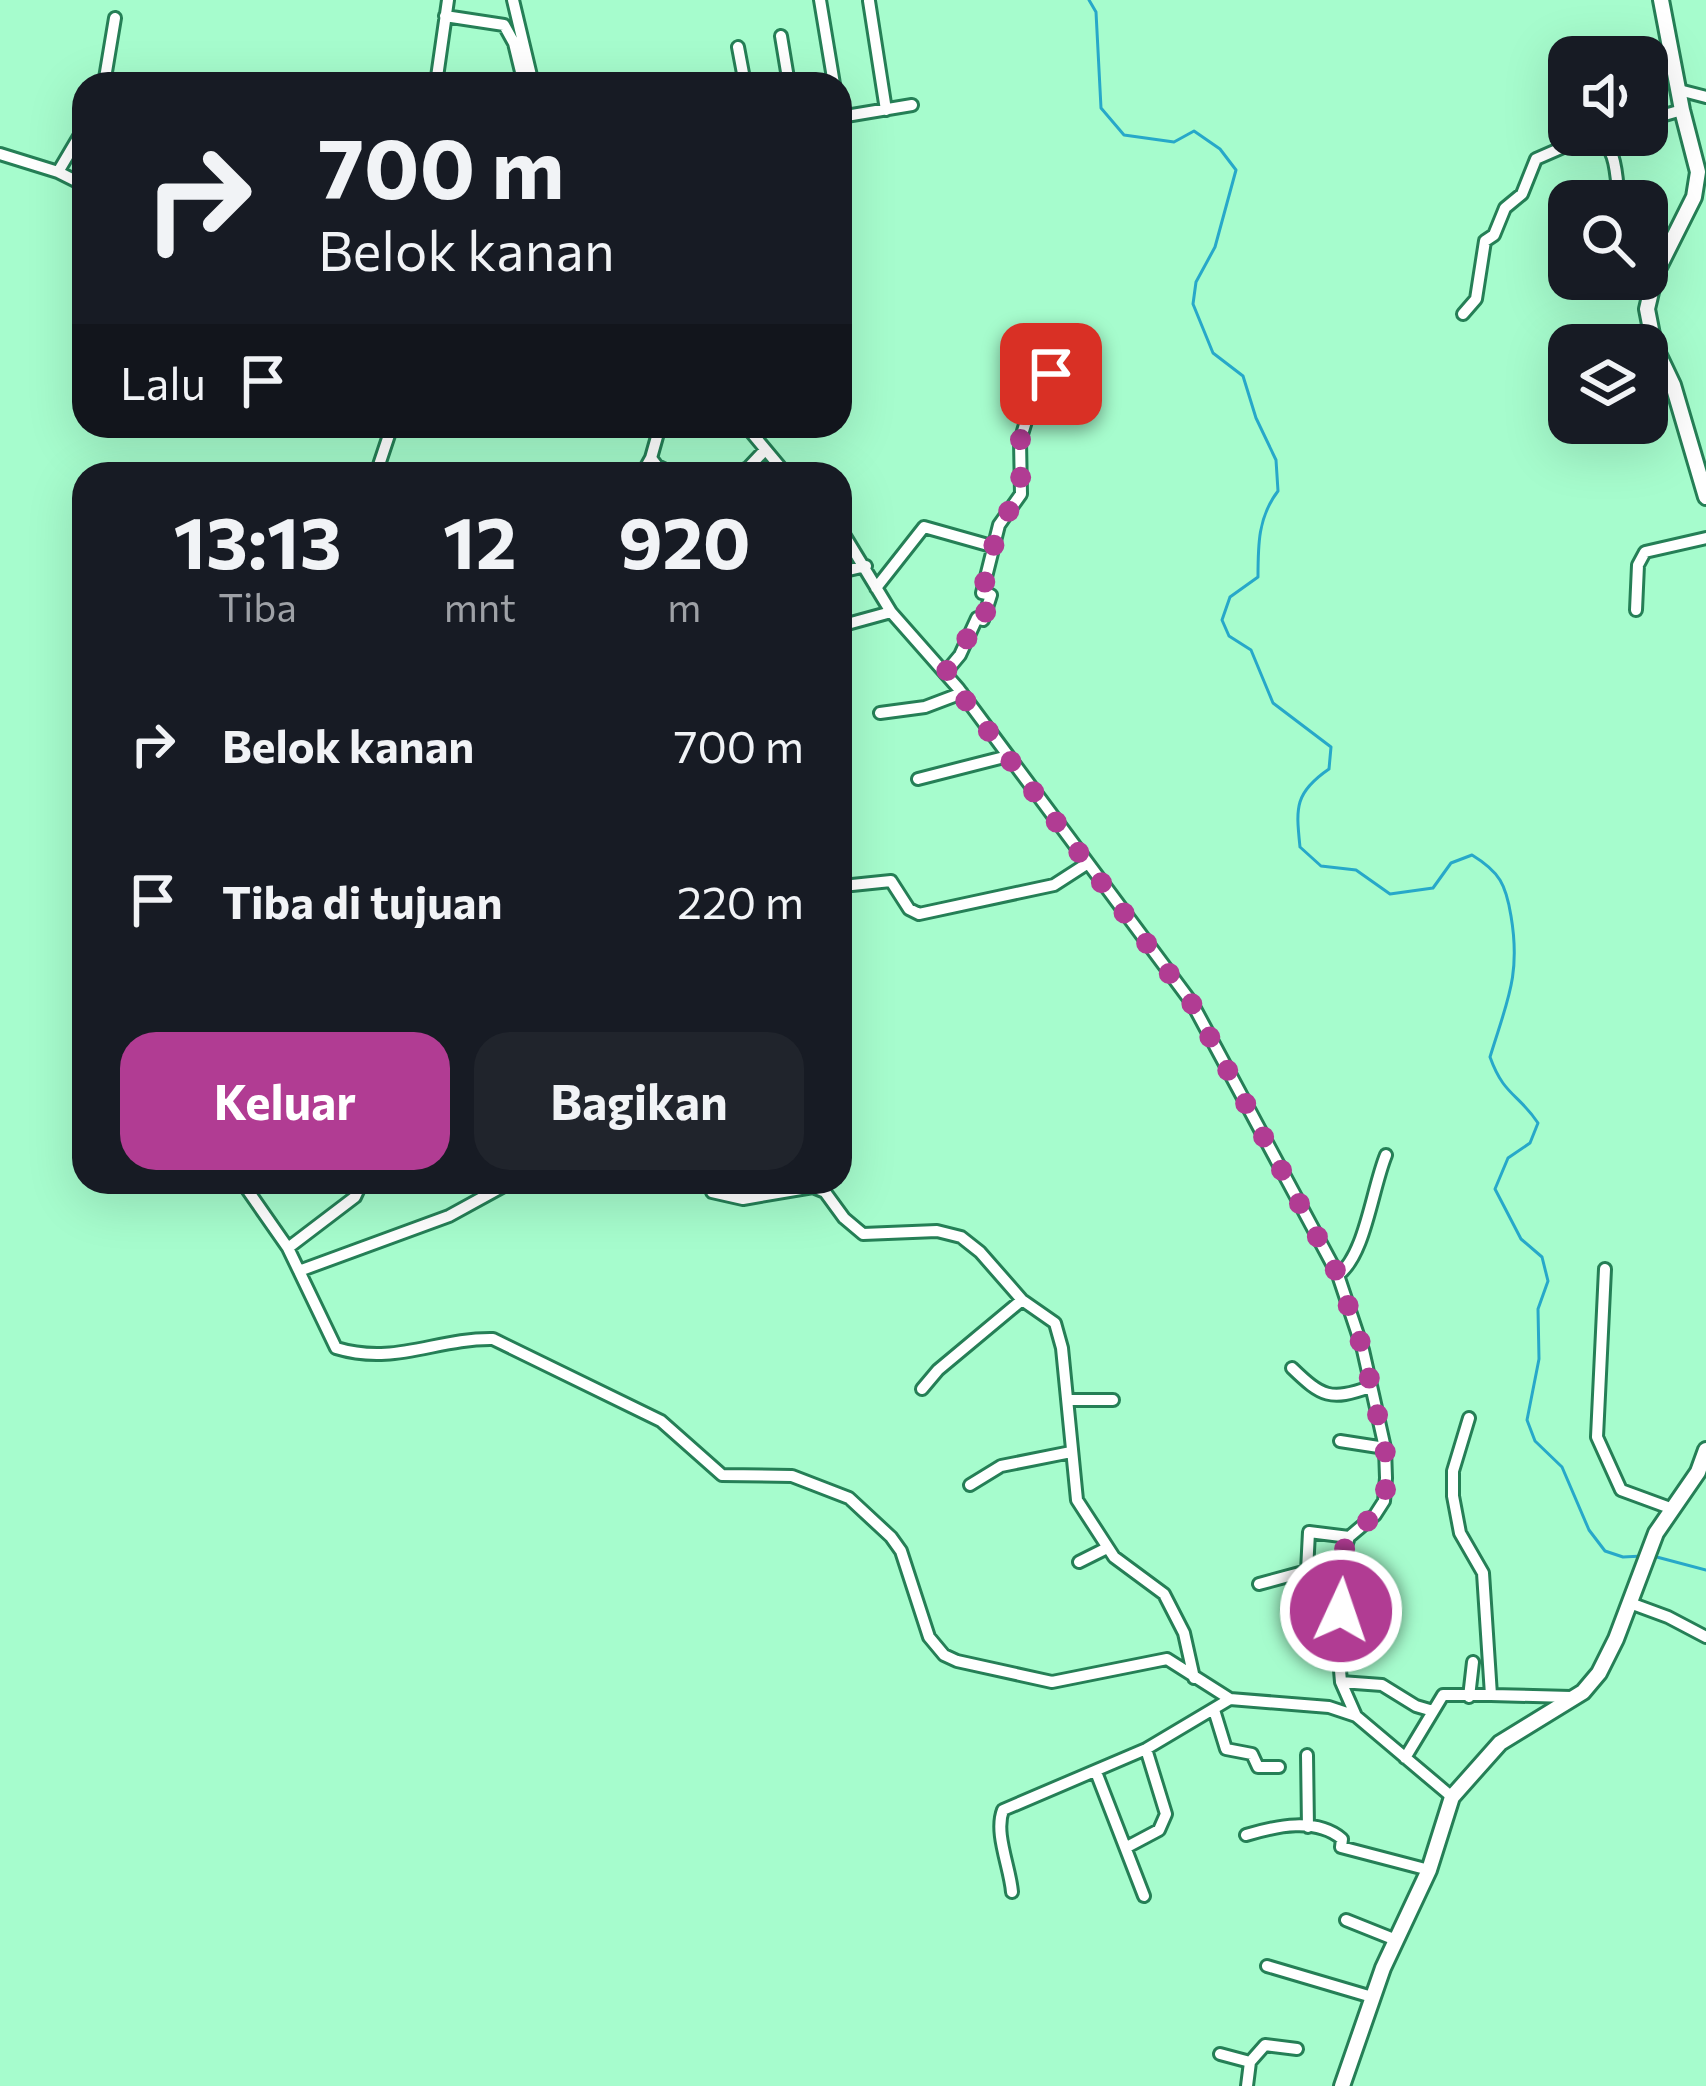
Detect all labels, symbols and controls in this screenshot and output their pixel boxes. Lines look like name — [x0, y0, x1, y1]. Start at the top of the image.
map controls — [1548, 36, 1668, 444]
button: sound — [1548, 36, 1668, 156]
text: 700 m — [318, 114, 565, 216]
icon: right — [120, 120, 276, 276]
button: search — [1548, 180, 1668, 300]
text: Belok kanan — [318, 216, 615, 282]
pin — [1000, 323, 1102, 425]
button: layers — [1548, 324, 1668, 444]
icon: arrive — [1018, 341, 1084, 407]
icon: arrive — [230, 348, 296, 414]
text: Lalu — [120, 354, 206, 409]
text: 13:13 — [174, 496, 342, 584]
text: 12 — [443, 496, 517, 584]
text: 920 — [618, 496, 751, 584]
text: Tiba — [218, 582, 297, 630]
text: mnt — [444, 582, 516, 630]
text: m — [667, 582, 701, 630]
icon: right — [120, 711, 186, 777]
text: Belok kanan — [222, 717, 474, 772]
text: 700 m — [674, 717, 804, 772]
icon: arrive — [120, 867, 186, 933]
text: Tiba di tujuan — [222, 873, 503, 928]
text: 220 m — [677, 873, 804, 928]
button: Keluar — [120, 1032, 450, 1170]
button: Bagikan — [474, 1032, 804, 1170]
position arrow — [1278, 1548, 1404, 1674]

